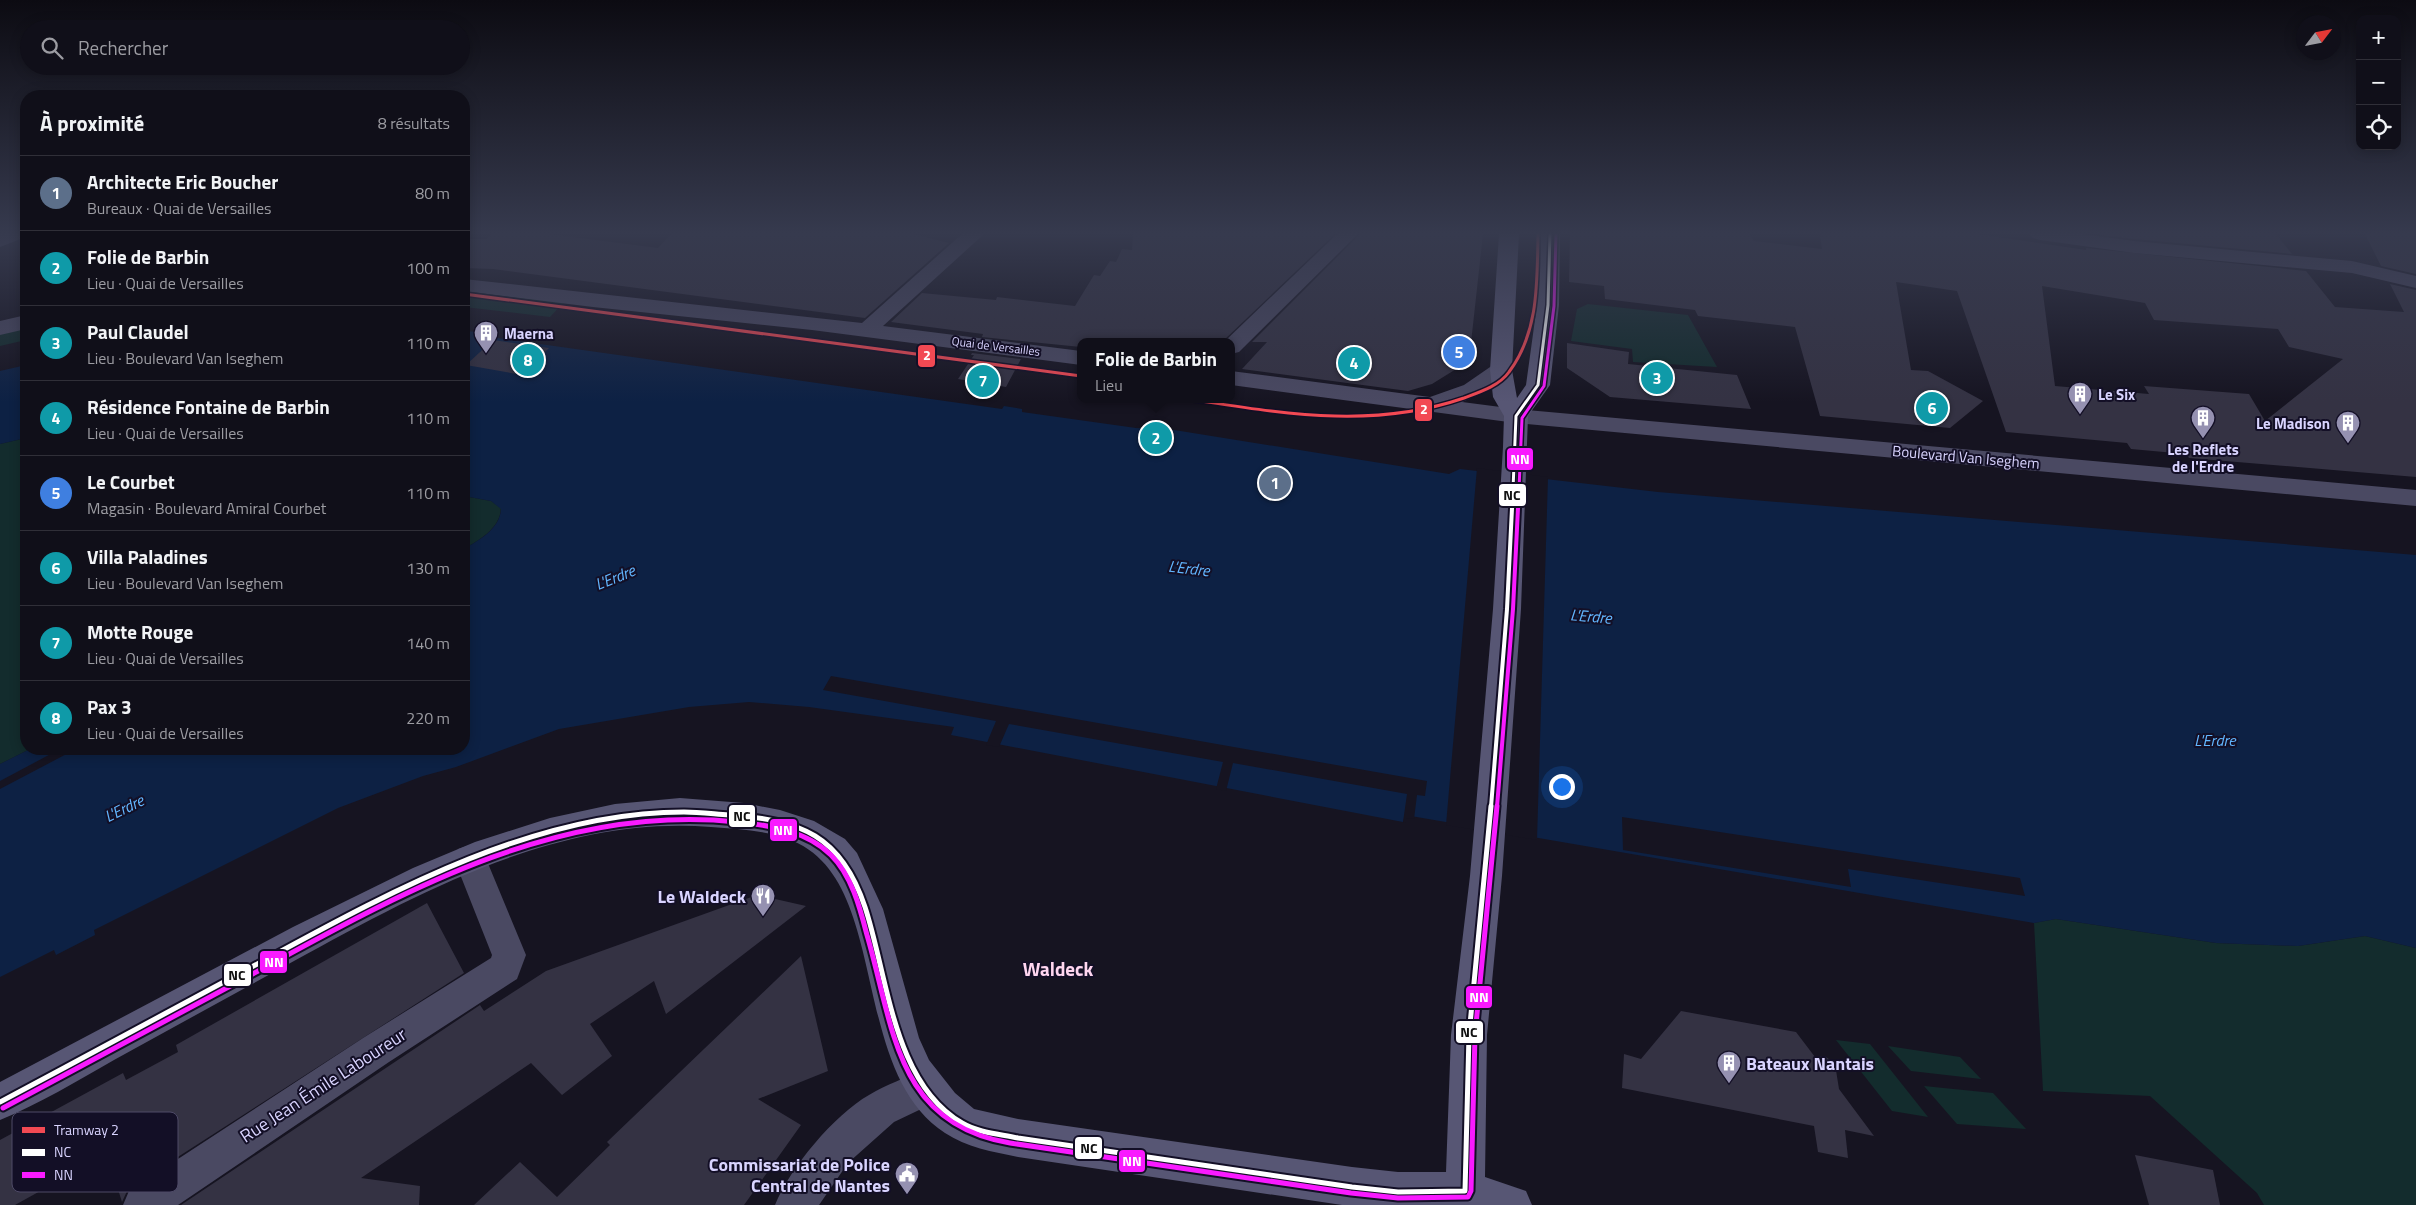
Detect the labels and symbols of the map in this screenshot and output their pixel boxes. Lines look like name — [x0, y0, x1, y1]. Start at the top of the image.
north arrow — [2296, 15, 2341, 60]
building icon: Maerna — [473, 320, 499, 354]
place label: Maerna — [504, 322, 554, 345]
street label: Quai de Versailles — [951, 331, 1042, 361]
pin: 5 — [1443, 333, 1475, 371]
pin: 8 — [512, 341, 544, 379]
line badge: 2 — [917, 344, 936, 368]
text: 2 — [923, 344, 931, 365]
pin: 4 — [1338, 344, 1370, 382]
pin: 3 — [1641, 359, 1673, 397]
pin: 7 — [967, 362, 999, 400]
building icon: Le Six — [2067, 381, 2093, 415]
place label: Le Six — [2098, 383, 2135, 406]
pin: 6 — [1916, 389, 1948, 427]
line badge: 2 — [1414, 398, 1433, 422]
text: 2 — [1420, 398, 1428, 419]
building icon: Les Reflets de l'Erdre — [2190, 405, 2216, 439]
building icon: Le Madison — [2335, 410, 2361, 444]
place label: Le Madison — [2256, 412, 2330, 435]
pin: 2 — [1140, 419, 1172, 457]
place label: Les Reflets de l'Erdre — [2167, 438, 2239, 478]
street label: Boulevard Van Iseghem — [1891, 439, 2041, 475]
line badge: NN — [1506, 447, 1534, 471]
text: NN — [1510, 448, 1530, 469]
pin: 1 — [1259, 464, 1291, 502]
line badge: NC — [1498, 483, 1527, 507]
text: NC — [1503, 484, 1521, 505]
water label: L'Erdre — [1167, 554, 1213, 583]
water label: L'Erdre — [591, 558, 640, 596]
water label: L'Erdre — [1569, 602, 1614, 630]
water label: L'Erdre — [2194, 728, 2237, 752]
your location — [1549, 774, 1575, 800]
water label: L'Erdre — [100, 787, 149, 828]
line badge: NC — [728, 804, 756, 828]
text: NC — [733, 805, 751, 826]
line badge: NN — [769, 818, 798, 842]
text: NN — [773, 819, 793, 840]
place label: Le Waldeck — [657, 883, 747, 910]
restaurant icon: Le Waldeck — [750, 883, 776, 917]
line badge: NN — [259, 950, 288, 974]
text: NN — [264, 951, 284, 972]
district label: Waldeck — [1023, 954, 1094, 983]
line badge: NC — [223, 963, 252, 987]
text: NC — [228, 964, 246, 985]
line badge: NN — [1465, 985, 1493, 1009]
text: NN — [1469, 986, 1489, 1007]
line badge: NC — [1455, 1020, 1484, 1044]
street label: Rue Jean Émile Laboureur — [234, 1021, 412, 1149]
text: NC — [1460, 1021, 1478, 1042]
building icon: Bateaux Nantais — [1716, 1050, 1742, 1084]
place label: Bateaux Nantais — [1746, 1050, 1874, 1077]
legend — [12, 1112, 178, 1192]
text: Tramway 2 — [54, 1119, 119, 1140]
line badge: NC — [1074, 1136, 1103, 1160]
text: NC — [1080, 1137, 1098, 1158]
text: NC — [54, 1141, 71, 1162]
line badge: NN — [1118, 1149, 1146, 1173]
text: NN — [1122, 1150, 1142, 1171]
place label: Commissariat de Police Central de Nantes — [709, 1151, 890, 1199]
public building icon: Commissariat de Police Central de Nantes — [894, 1161, 920, 1195]
text: NN — [54, 1164, 73, 1185]

